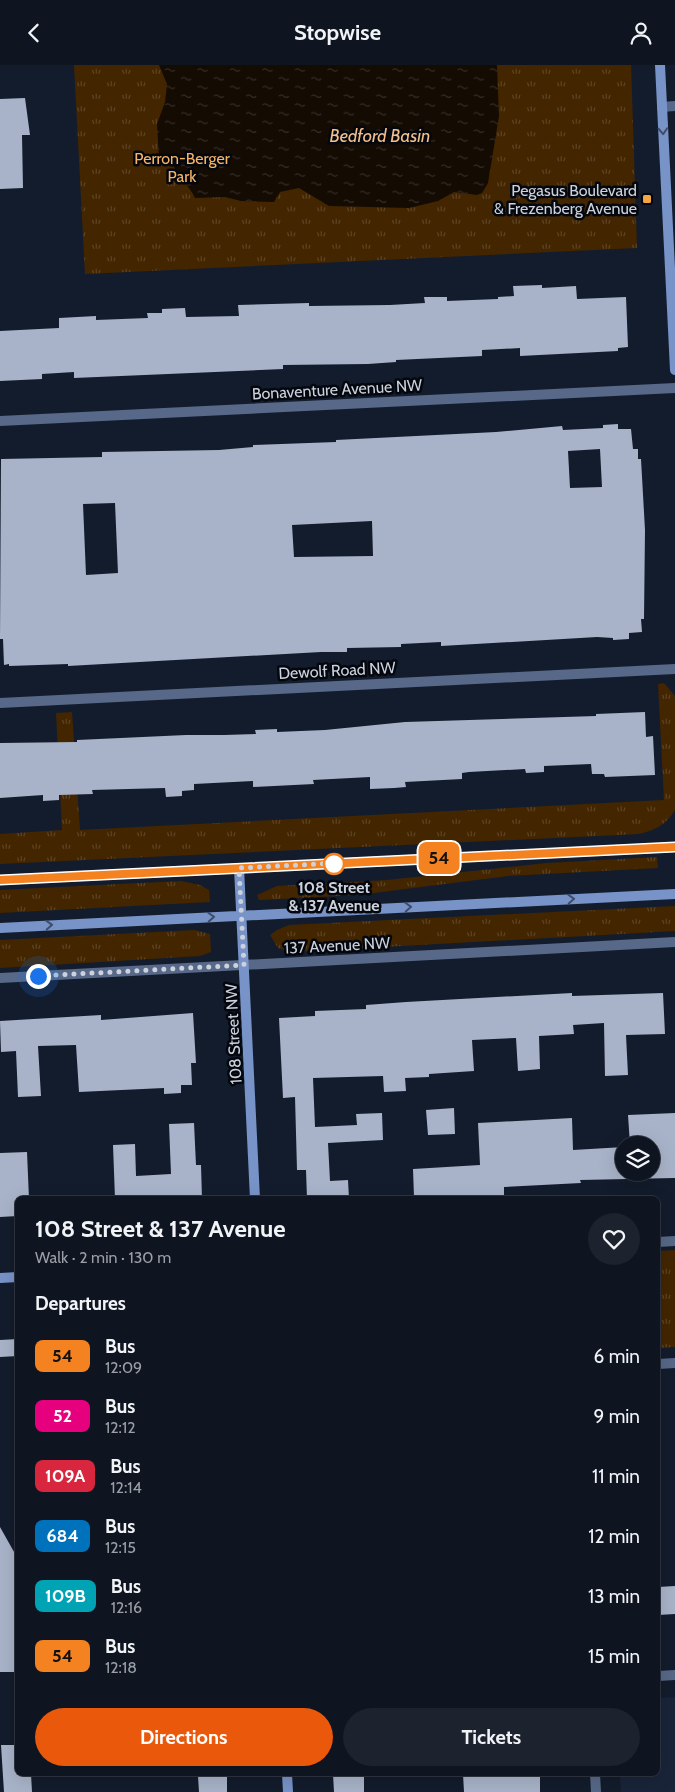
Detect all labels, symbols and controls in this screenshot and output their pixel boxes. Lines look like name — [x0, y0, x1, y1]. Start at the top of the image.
icon: back — [20, 19, 48, 47]
text: Stopwise — [294, 19, 381, 46]
icon: person — [627, 19, 655, 47]
water label: Bedford Basin — [330, 125, 430, 147]
one-way arrow — [658, 127, 669, 135]
park label: Perron-Berger Park — [134, 149, 231, 186]
place label: Pegasus Boulevard & Frezenberg Avenue — [494, 181, 637, 218]
marker: Pegasus Boulevard & Frezenberg Avenue — [641, 193, 653, 205]
street label: Bonaventure Avenue NW — [251, 376, 424, 403]
street label: Dewolf Road NW — [278, 658, 397, 683]
line badge: 54 — [416, 842, 462, 874]
text: 54 — [429, 847, 449, 869]
marker: 108 Street & 137 Avenue — [323, 853, 345, 875]
place label: 108 Street & 137 Avenue — [288, 878, 380, 915]
one-way arrow — [567, 894, 575, 905]
one-way arrow — [404, 902, 412, 913]
one-way arrow — [207, 912, 215, 923]
one-way arrow — [45, 920, 53, 931]
street label: 137 Avenue NW — [283, 933, 391, 958]
your location — [26, 964, 51, 989]
street label: 108 Street NW — [221, 982, 246, 1085]
map controls — [615, 1136, 660, 1181]
button: layers — [615, 1136, 660, 1181]
button: heart — [588, 1213, 640, 1265]
text: 108 Street & 137 Avenue — [35, 1214, 286, 1243]
text: Walk · 2 min · 130 m — [35, 1248, 171, 1267]
text: Departures — [35, 1292, 126, 1315]
text: Bus — [105, 1335, 135, 1358]
text: 54 — [52, 1345, 73, 1367]
text: 6 min — [594, 1345, 640, 1368]
text: 12:09 — [105, 1358, 142, 1377]
text: Bus — [105, 1395, 135, 1418]
text: 52 — [53, 1405, 72, 1427]
text: 9 min — [594, 1405, 640, 1428]
text: 12:12 — [105, 1418, 136, 1437]
text: Bus — [110, 1455, 141, 1478]
text: 109A — [45, 1465, 85, 1487]
text: 11 min — [592, 1465, 640, 1488]
text: 12:14 — [110, 1478, 142, 1497]
text: Bus — [105, 1515, 135, 1538]
text: 684 — [46, 1525, 79, 1547]
text: 12 min — [588, 1525, 640, 1548]
text: 12:15 — [105, 1538, 136, 1557]
text: Bus — [111, 1575, 141, 1598]
text: 109B — [45, 1585, 86, 1607]
text: 13 min — [588, 1585, 640, 1608]
text: 12:16 — [111, 1598, 142, 1617]
text: Bus — [105, 1635, 135, 1658]
text: 54 — [52, 1645, 73, 1667]
text: 15 min — [588, 1645, 640, 1668]
text: 12:18 — [105, 1658, 137, 1677]
button: Directions — [35, 1708, 333, 1766]
button: Tickets — [343, 1708, 640, 1766]

